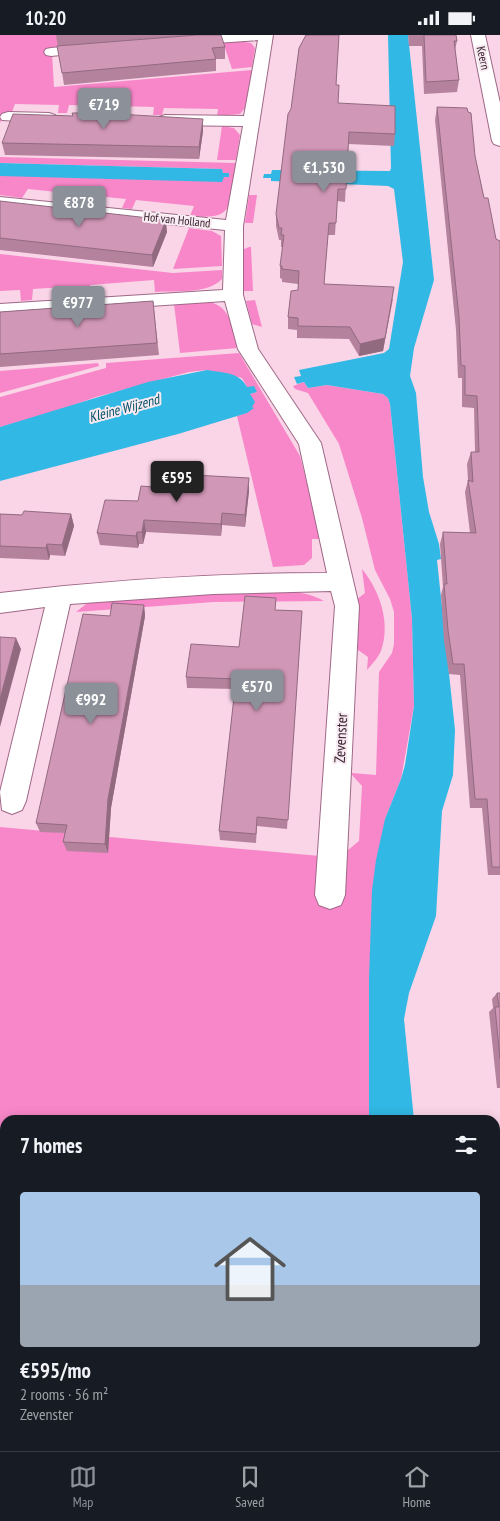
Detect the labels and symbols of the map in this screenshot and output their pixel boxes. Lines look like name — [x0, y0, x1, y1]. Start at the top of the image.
street label: Keern — [474, 45, 493, 71]
pin: €719 — [74, 87, 134, 130]
pin: €1,530 — [283, 151, 365, 193]
pin: €878 — [49, 185, 109, 228]
street label: Hof van Holland — [143, 209, 211, 230]
pin: €977 — [48, 285, 108, 328]
water label: Kleine Wijzend — [87, 389, 163, 426]
pin: €595 — [147, 461, 207, 503]
pin: €570 — [227, 669, 287, 712]
pin: €992 — [61, 683, 121, 725]
street label: Zevenster — [330, 712, 351, 763]

